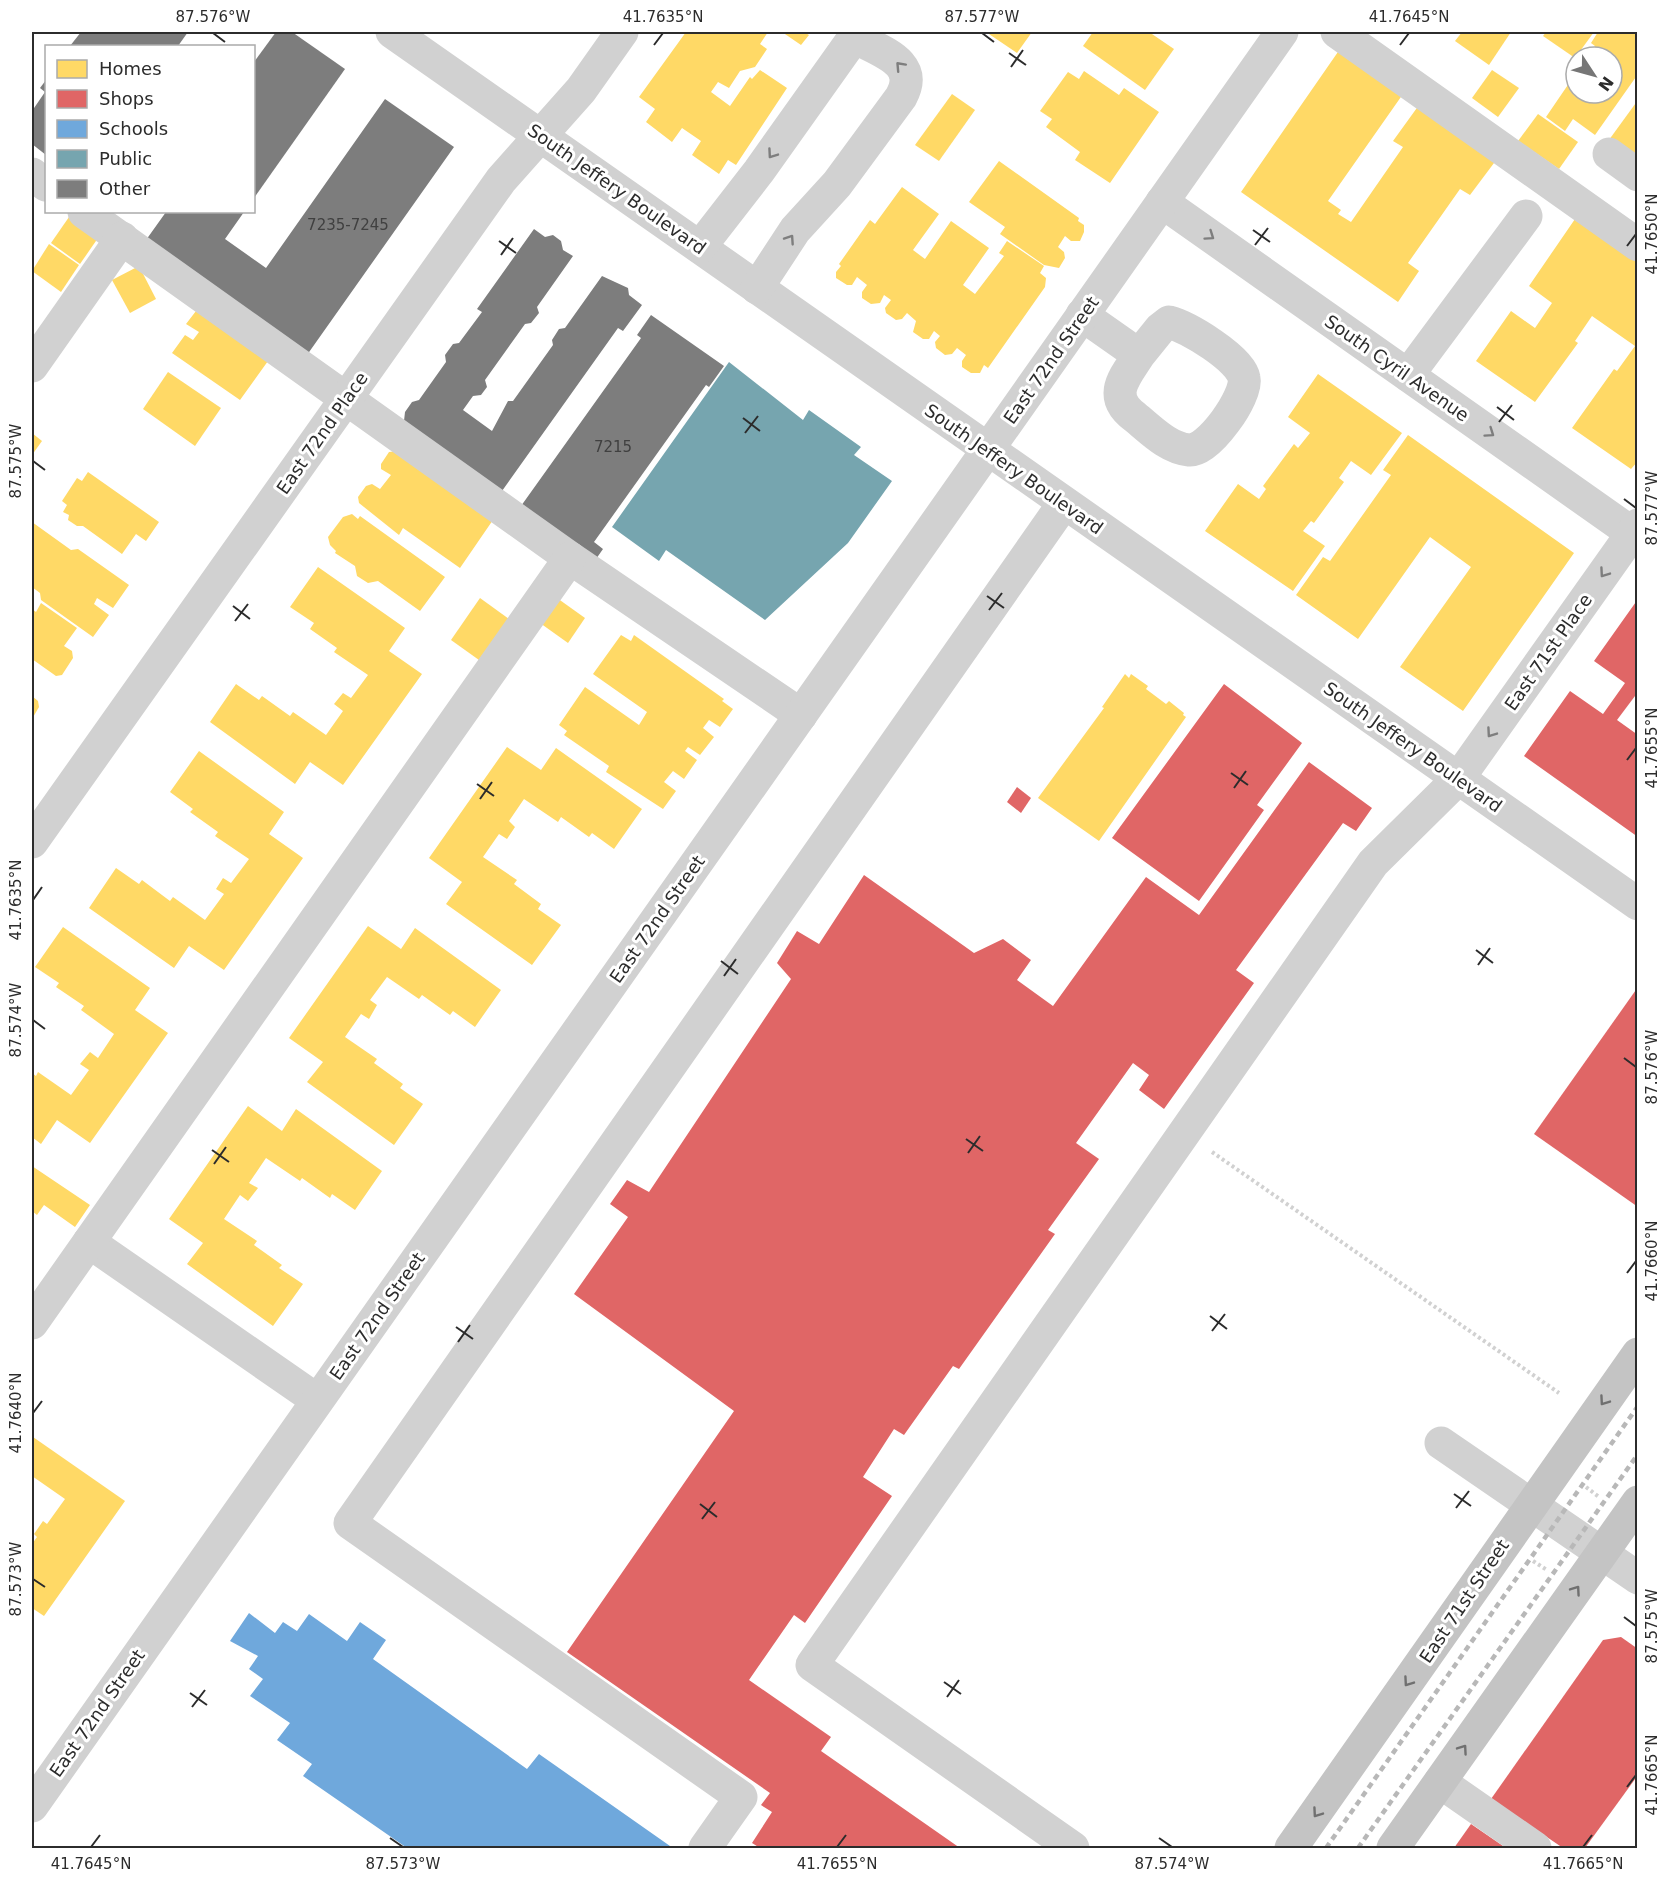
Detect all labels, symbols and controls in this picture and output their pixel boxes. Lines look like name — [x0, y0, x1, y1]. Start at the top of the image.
text: 87.576°W — [176, 8, 251, 26]
text: 41.7635°N — [623, 8, 703, 26]
text: 87.577°W — [945, 8, 1020, 26]
text: 41.7645°N — [1369, 8, 1449, 26]
legend — [45, 45, 255, 213]
north arrow — [1564, 45, 1624, 105]
text: Homes — [99, 58, 162, 79]
one-way arrow — [896, 63, 907, 73]
text: N — [1594, 73, 1617, 95]
text: Shops — [99, 88, 154, 109]
text: Schools — [99, 118, 168, 139]
street label: South Jeffery Boulevard — [524, 119, 710, 259]
one-way arrow — [768, 147, 779, 158]
text: Public — [99, 148, 152, 169]
text: Other — [99, 178, 151, 199]
text: 41.7650°N — [1643, 194, 1661, 274]
house number: 7235-7245 — [307, 216, 389, 234]
one-way arrow — [1204, 229, 1215, 240]
one-way arrow — [782, 235, 794, 245]
street label: East 72nd Street — [999, 292, 1103, 428]
street label: South Cyril Avenue — [1321, 310, 1473, 426]
street label: East 72nd Place — [272, 368, 372, 498]
street label: South Jeffery Boulevard — [921, 399, 1107, 539]
text: 87.575°W — [7, 423, 25, 498]
one-way arrow — [1483, 426, 1494, 437]
house number: 7215 — [594, 438, 632, 456]
text: 87.577°W — [1643, 470, 1661, 545]
one-way arrow — [1600, 567, 1611, 578]
street label: East 71st Place — [1500, 590, 1596, 714]
street label: South Jeffery Boulevard — [1320, 677, 1506, 817]
text: 41.7655°N — [1643, 708, 1661, 788]
one-way arrow — [1488, 726, 1499, 737]
street label: East 72nd Street — [605, 851, 709, 987]
text: 41.7635°N — [7, 860, 25, 940]
text: 87.574°W — [7, 982, 25, 1057]
text: 87.576°W — [1643, 1029, 1661, 1104]
text: 41.7660°N — [1643, 1221, 1661, 1301]
street label: East 72nd Street — [325, 1248, 429, 1384]
text: 41.7640°N — [7, 1373, 25, 1453]
one-way arrow — [1600, 1395, 1611, 1406]
street label: East 71st Street — [1415, 1535, 1513, 1667]
text: 87.573°W — [7, 1541, 25, 1616]
one-way arrow — [1569, 1586, 1580, 1597]
text: 87.575°W — [1643, 1588, 1661, 1663]
street label: East 72nd Street — [45, 1645, 149, 1781]
one-way arrow — [1404, 1676, 1415, 1687]
text: 41.7665°N — [1643, 1735, 1661, 1815]
one-way arrow — [1456, 1745, 1467, 1756]
one-way arrow — [1313, 1806, 1324, 1817]
text: 41.7645°N — [51, 1855, 131, 1873]
text: 87.573°W — [366, 1855, 441, 1873]
text: 41.7655°N — [797, 1855, 877, 1873]
text: 87.574°W — [1135, 1855, 1210, 1873]
text: 41.7665°N — [1543, 1855, 1623, 1873]

